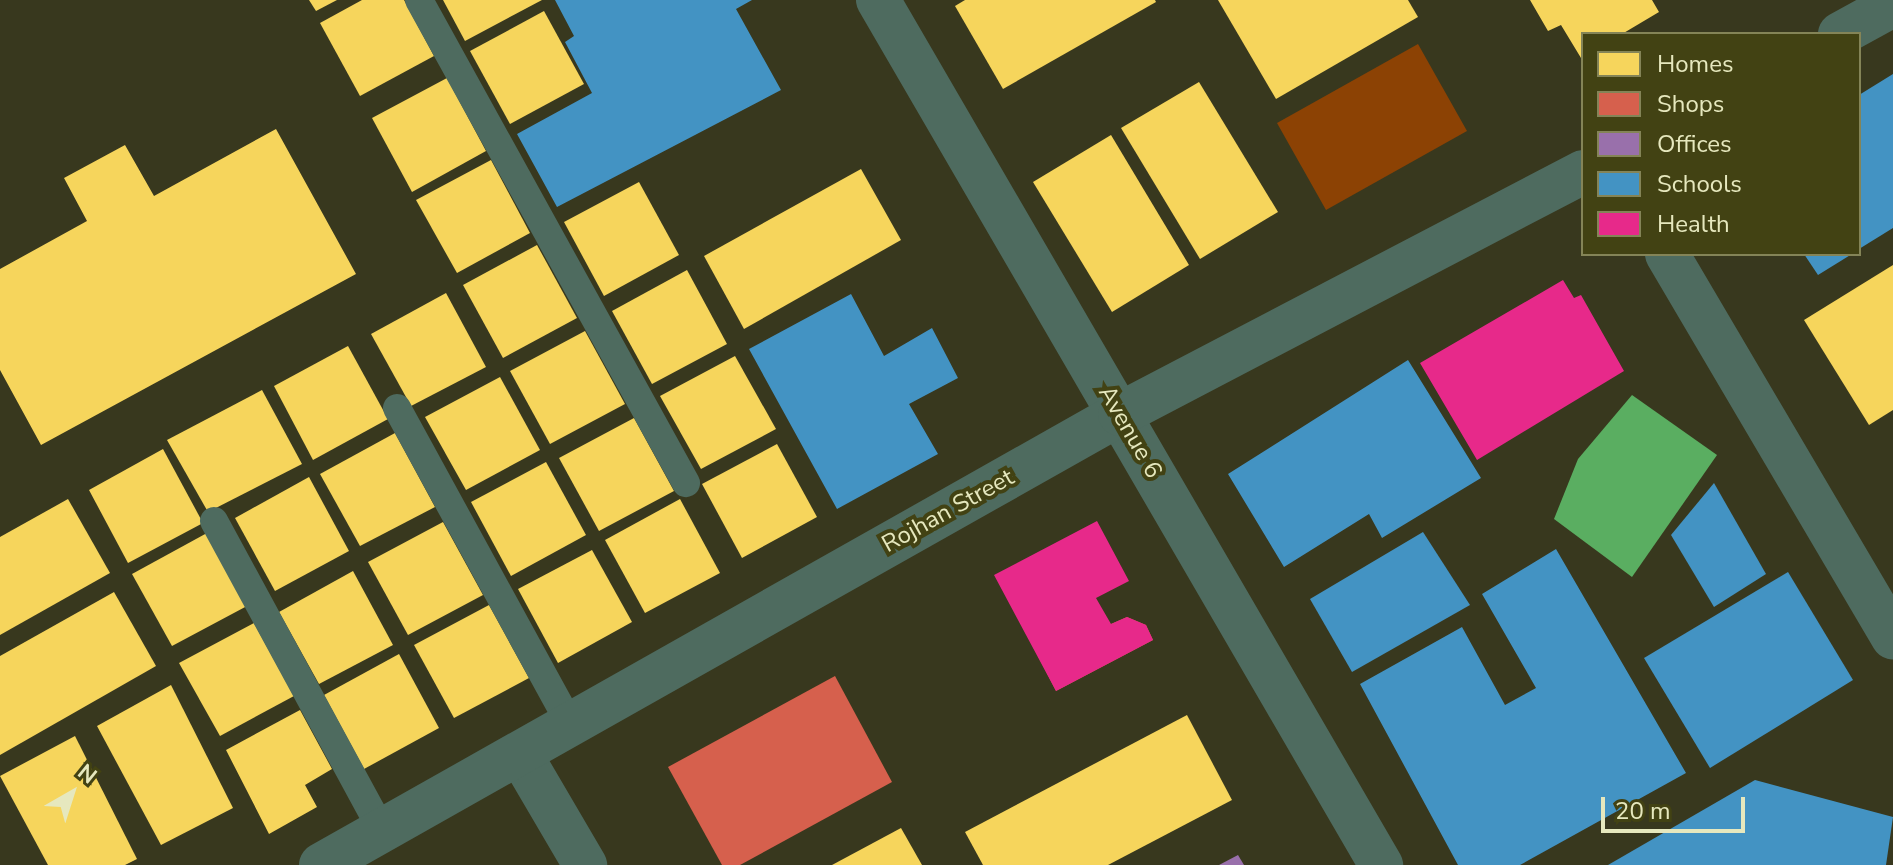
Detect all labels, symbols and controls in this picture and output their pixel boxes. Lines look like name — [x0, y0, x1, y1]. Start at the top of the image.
legend — [1581, 32, 1861, 256]
text: Homes — [1657, 48, 1733, 80]
text: Shops — [1657, 88, 1724, 120]
text: Offices — [1657, 128, 1732, 160]
text: Schools — [1657, 168, 1742, 200]
text: Health — [1657, 208, 1730, 240]
street label: Avenue 6 — [1092, 381, 1168, 483]
street label: Rojhan Street — [877, 463, 1019, 559]
north arrow — [32, 753, 112, 833]
text: N — [71, 758, 103, 791]
scale bar — [1605, 781, 1749, 831]
text: 20 m — [1615, 795, 1671, 827]

